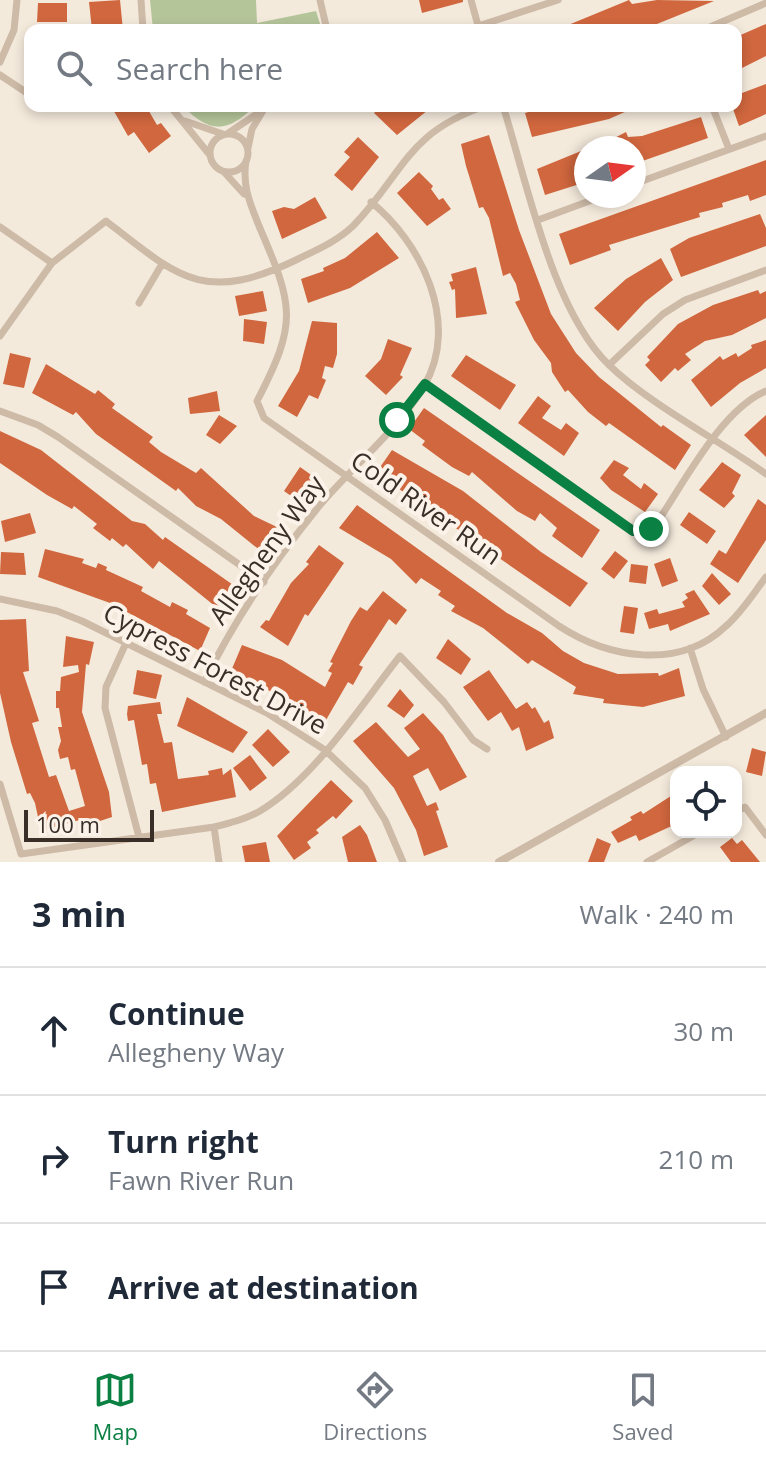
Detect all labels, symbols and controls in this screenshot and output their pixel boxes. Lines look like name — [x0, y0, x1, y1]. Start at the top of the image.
search box — [24, 24, 742, 112]
icon: search — [52, 46, 96, 90]
text: Search here — [116, 48, 283, 89]
north arrow — [574, 136, 646, 208]
route start — [379, 402, 415, 438]
street label: Cold River Run — [344, 442, 509, 573]
street label: Allegheny Way — [200, 467, 333, 631]
route end — [633, 511, 669, 547]
street label: Cypress Forest Drive — [97, 594, 334, 742]
map controls — [670, 766, 742, 838]
button: locate — [670, 766, 742, 838]
scale bar — [24, 806, 154, 842]
text: 100 m — [36, 809, 100, 839]
text: 3 min — [32, 891, 126, 937]
text: Walk · 240 m — [580, 896, 734, 932]
text: Continue — [108, 993, 245, 1034]
icon: ahead — [32, 1009, 76, 1053]
text: 30 m — [673, 1013, 734, 1049]
text: Allegheny Way — [108, 1034, 284, 1070]
text: Turn right — [108, 1121, 259, 1162]
icon: right — [32, 1137, 76, 1181]
text: 210 m — [659, 1141, 734, 1177]
text: Fawn River Run — [108, 1162, 294, 1198]
icon: arrive — [32, 1265, 76, 1309]
text: Arrive at destination — [108, 1267, 419, 1308]
tab: Map — [93, 1368, 138, 1446]
tab: Directions — [323, 1368, 427, 1446]
tab: Saved — [612, 1368, 673, 1446]

